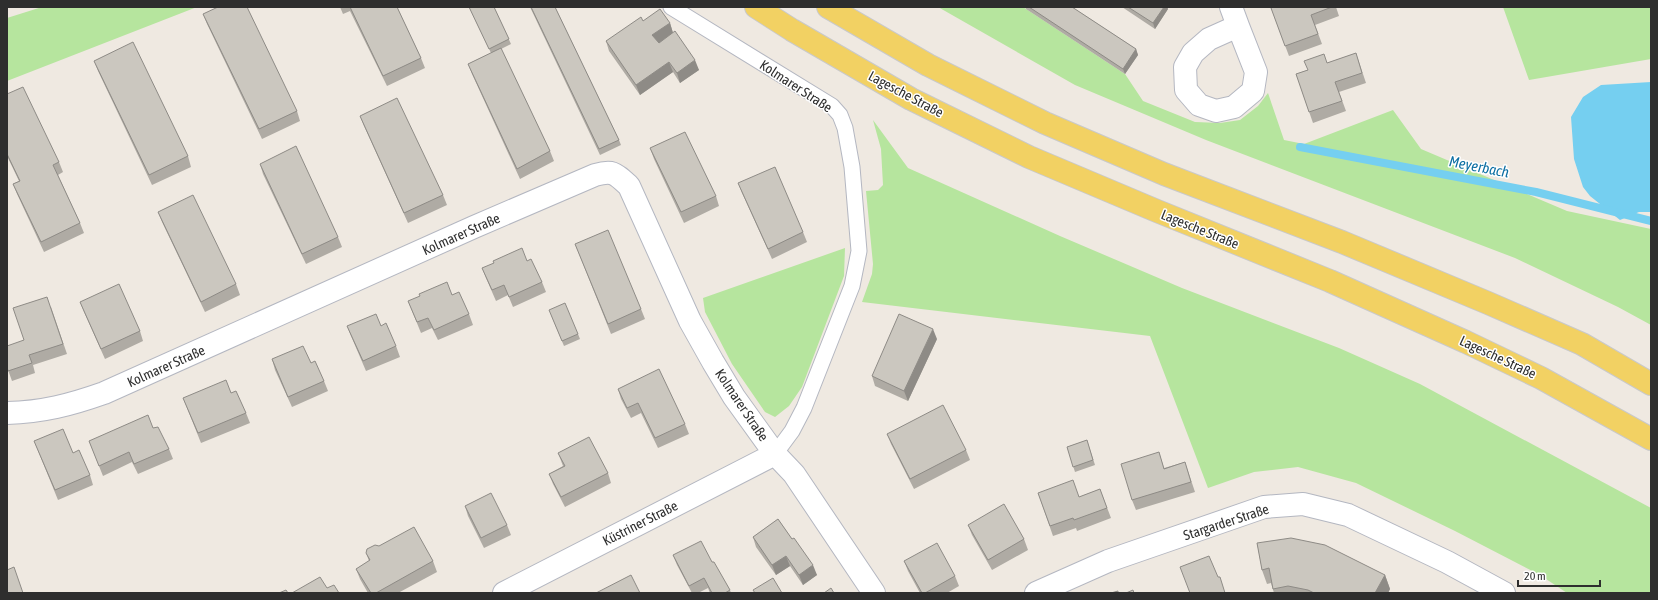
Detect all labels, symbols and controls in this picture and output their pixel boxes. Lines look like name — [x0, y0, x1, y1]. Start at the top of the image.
street label: Kolmarer Straße — [757, 57, 835, 115]
street label: Lagesche Straße — [866, 68, 946, 120]
water label: Meyerbach — [1448, 152, 1511, 181]
street label: Lagesche Straße — [1159, 206, 1241, 252]
street label: Kolmarer Straße — [420, 210, 502, 258]
street label: Lagesche Straße — [1457, 332, 1539, 382]
street label: Kolmarer Straße — [125, 342, 207, 390]
street label: Kolmarer Straße — [712, 366, 772, 444]
street label: Küstriner Straße — [600, 497, 680, 549]
street label: Stargarder Straße — [1181, 501, 1271, 543]
scale bar — [1518, 562, 1600, 588]
text: 20 m — [1524, 569, 1546, 583]

